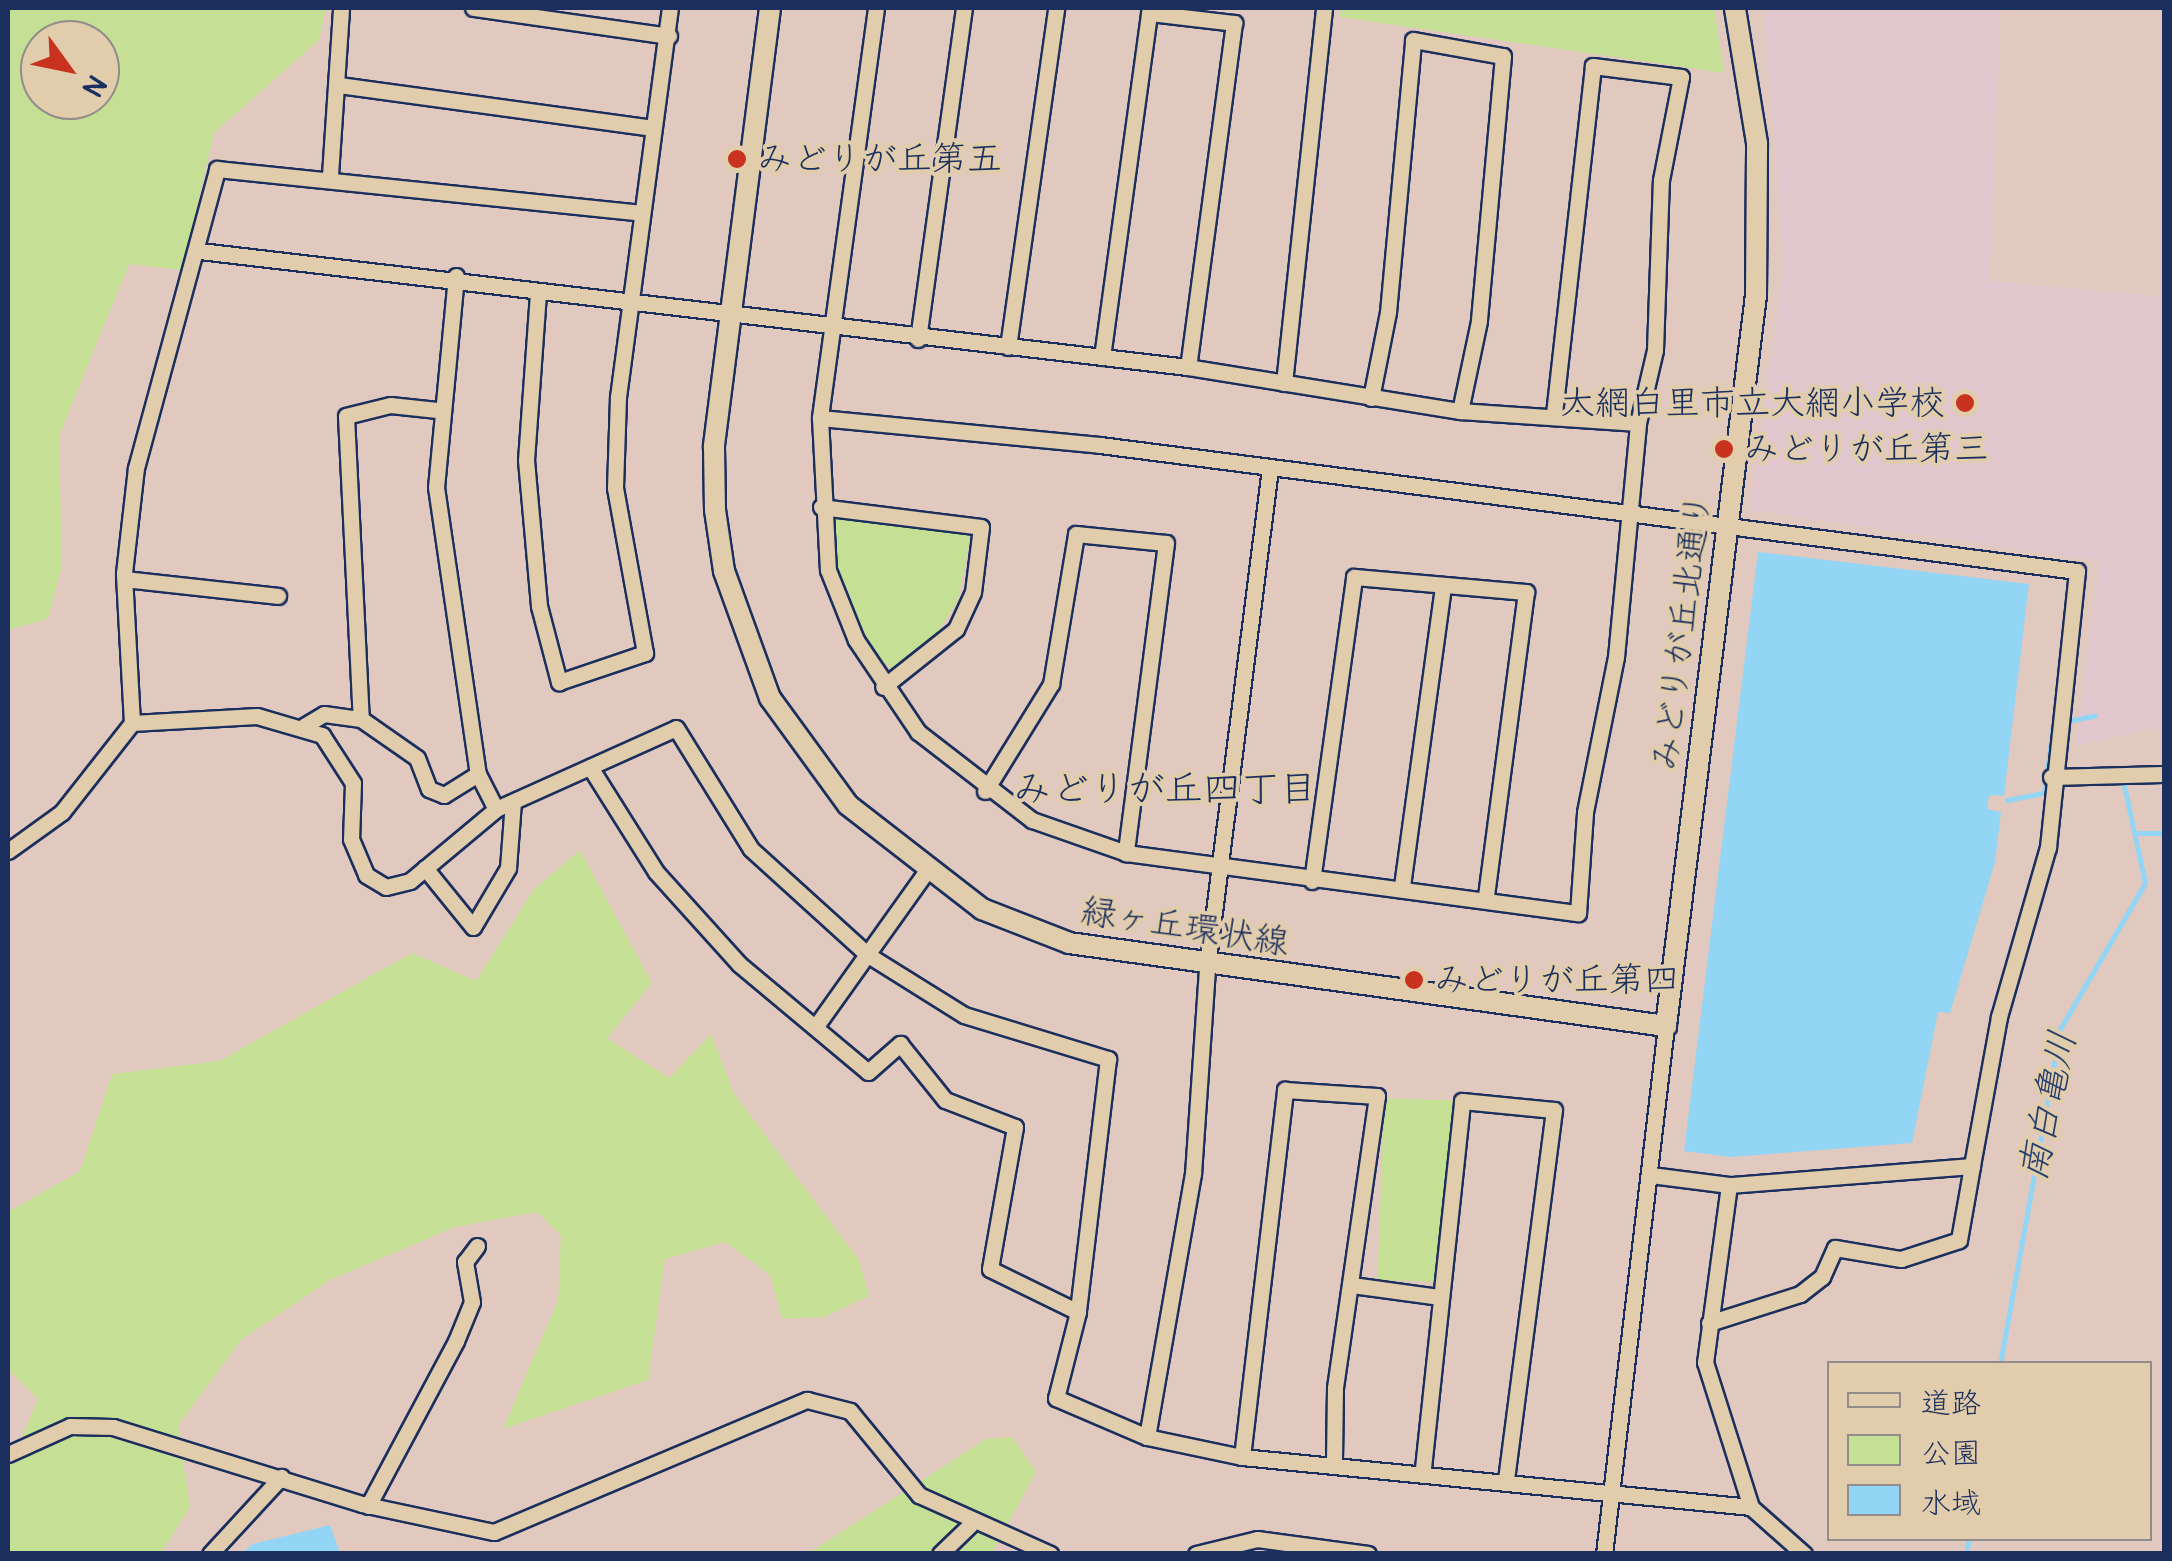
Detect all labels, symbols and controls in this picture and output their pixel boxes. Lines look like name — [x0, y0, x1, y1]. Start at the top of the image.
north arrow — [20, 20, 120, 120]
text: N — [74, 68, 114, 103]
place label: みどりが丘第五 — [757, 138, 1002, 180]
marker: みどりが丘第五 — [726, 148, 748, 170]
place label: 大網白里市立大網小学校 — [1560, 382, 1945, 424]
marker: 大網白里市立大網小学校 — [1954, 392, 1976, 414]
place label: みどりが丘第三 — [1744, 428, 1989, 470]
marker: みどりが丘第三 — [1713, 438, 1735, 460]
street label: みどりが丘北通り — [1644, 490, 1720, 774]
district label: みどりが丘四丁目 — [1013, 767, 1317, 813]
street label: 緑ヶ丘環状線 — [1078, 890, 1292, 964]
place label: みどりが丘第四 — [1434, 959, 1679, 1001]
marker: みどりが丘第四 — [1403, 969, 1425, 991]
water label: 南白亀川 — [2011, 1027, 2087, 1185]
legend — [1827, 1361, 2152, 1541]
text: 道路 — [1921, 1385, 1981, 1422]
text: 公園 — [1921, 1435, 1981, 1472]
text: 水域 — [1921, 1485, 1981, 1522]

